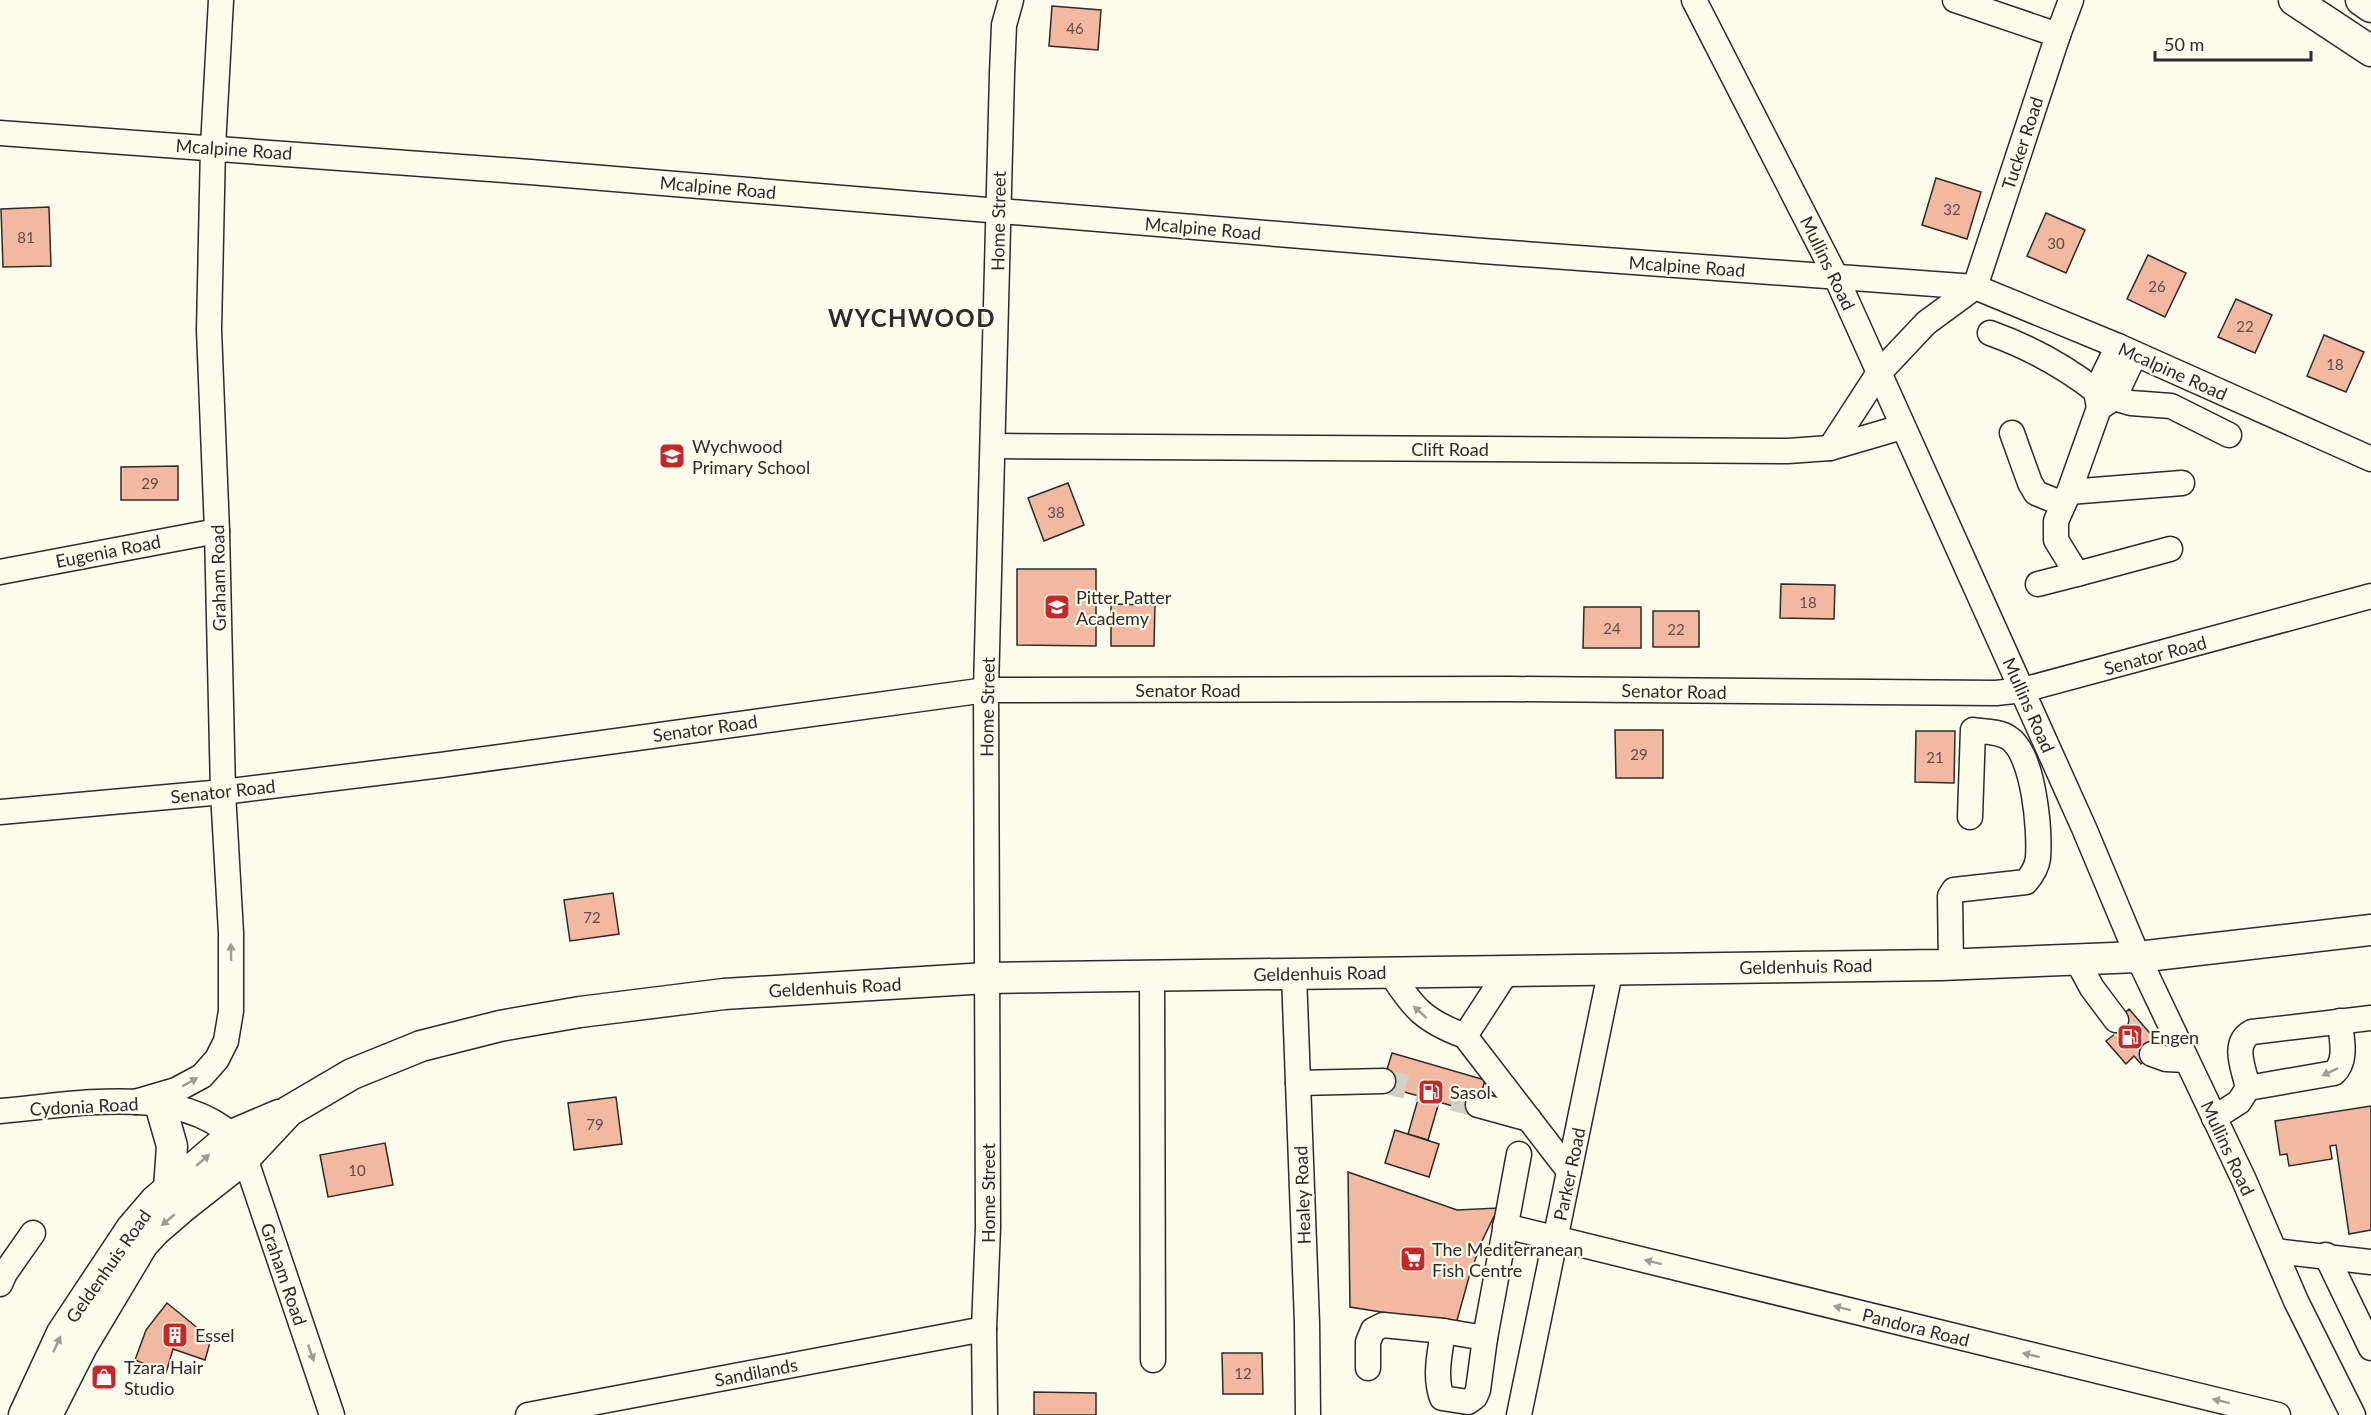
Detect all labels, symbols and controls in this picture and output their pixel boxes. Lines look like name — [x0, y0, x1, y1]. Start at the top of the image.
house number: 46 — [1066, 19, 1084, 37]
scale bar — [2155, 24, 2311, 62]
text: 50 m — [2164, 33, 2204, 55]
street label: Tucker Road — [1997, 94, 2047, 192]
street label: Mcalpine Road — [175, 134, 293, 164]
street label: Home Street — [986, 170, 1010, 271]
street label: Mcalpine Road — [659, 171, 777, 203]
house number: 32 — [1943, 200, 1961, 218]
street label: Mcalpine Road — [1144, 212, 1262, 244]
street label: Mullins Road — [1796, 212, 1860, 314]
house number: 81 — [17, 228, 35, 246]
house number: 30 — [2047, 234, 2065, 252]
street label: Mcalpine Road — [1628, 251, 1746, 281]
house number: 26 — [2148, 277, 2166, 295]
district label: WYCHWOOD — [828, 303, 996, 332]
house number: 22 — [2236, 317, 2254, 335]
street label: Mcalpine Road — [2115, 337, 2231, 405]
house number: 18 — [2326, 355, 2344, 373]
place label: Wychwood Primary School — [692, 435, 810, 478]
street label: Clift Road — [1411, 438, 1489, 460]
school or university icon: Wychwood Primary School — [657, 441, 687, 471]
house number: 29 — [141, 474, 159, 492]
house number: 38 — [1047, 503, 1065, 521]
street label: Graham Road — [206, 524, 230, 632]
street label: Eugenia Road — [54, 530, 162, 572]
place label: Pitter Patter Academy — [1076, 586, 1172, 629]
school or university icon: Pitter Patter Academy — [1042, 592, 1072, 622]
house number: 18 — [1799, 593, 1817, 611]
house number: 24 — [1603, 619, 1621, 637]
house number: 22 — [1667, 620, 1685, 638]
street label: Senator Road — [2101, 631, 2209, 679]
street label: Mullins Road — [1998, 654, 2060, 756]
street label: Home Street — [975, 656, 999, 757]
street label: Senator Road — [1135, 679, 1241, 701]
street label: Senator Road — [1621, 679, 1727, 703]
street label: Senator Road — [651, 710, 759, 746]
house number: 29 — [1630, 745, 1648, 763]
house number: 21 — [1926, 748, 1944, 766]
street label: Senator Road — [169, 775, 277, 807]
house number: 72 — [583, 908, 601, 926]
one-way arrow — [226, 943, 236, 962]
street label: Geldenhuis Road — [1739, 954, 1873, 978]
street label: Geldenhuis Road — [1253, 961, 1387, 985]
street label: Geldenhuis Road — [768, 973, 902, 1001]
one-way arrow — [1413, 1005, 1428, 1019]
fuel station icon: Engen — [2115, 1022, 2145, 1052]
place label: Engen — [2150, 1026, 2199, 1048]
one-way arrow — [2322, 1068, 2339, 1077]
one-way arrow — [181, 1077, 198, 1087]
fuel station icon: Sasol — [1416, 1077, 1446, 1107]
place label: Sasol — [1450, 1081, 1491, 1103]
street label: Cydonia Road — [29, 1092, 139, 1120]
street label: Mullins Road — [2197, 1097, 2259, 1199]
house number: 79 — [586, 1115, 604, 1133]
street label: Parker Road — [1548, 1125, 1590, 1223]
street label: Home Street — [977, 1142, 999, 1243]
street label: Healey Road — [1289, 1145, 1315, 1245]
one-way arrow — [195, 1154, 210, 1167]
house number: 10 — [348, 1161, 366, 1179]
street label: Geldenhuis Road — [61, 1205, 155, 1327]
one-way arrow — [161, 1213, 176, 1226]
street label: Graham Road — [256, 1220, 312, 1328]
place label: The Mediterranean Fish Centre — [1432, 1238, 1583, 1281]
supermarket icon: The Mediterranean Fish Centre — [1398, 1244, 1428, 1274]
one-way arrow — [1643, 1257, 1662, 1267]
one-way arrow — [1833, 1303, 1851, 1313]
street label: Pandora Road — [1860, 1303, 1972, 1351]
building icon: Essel — [160, 1320, 190, 1350]
place label: Essel — [195, 1324, 235, 1346]
one-way arrow — [52, 1335, 62, 1353]
one-way arrow — [307, 1344, 316, 1362]
one-way arrow — [2022, 1349, 2041, 1359]
street label: Sandilands — [713, 1353, 800, 1391]
place label: Tzara Hair Studio — [124, 1356, 204, 1399]
shop icon: Tzara Hair Studio — [89, 1362, 119, 1392]
house number: 12 — [1234, 1364, 1252, 1382]
one-way arrow — [2212, 1396, 2230, 1406]

